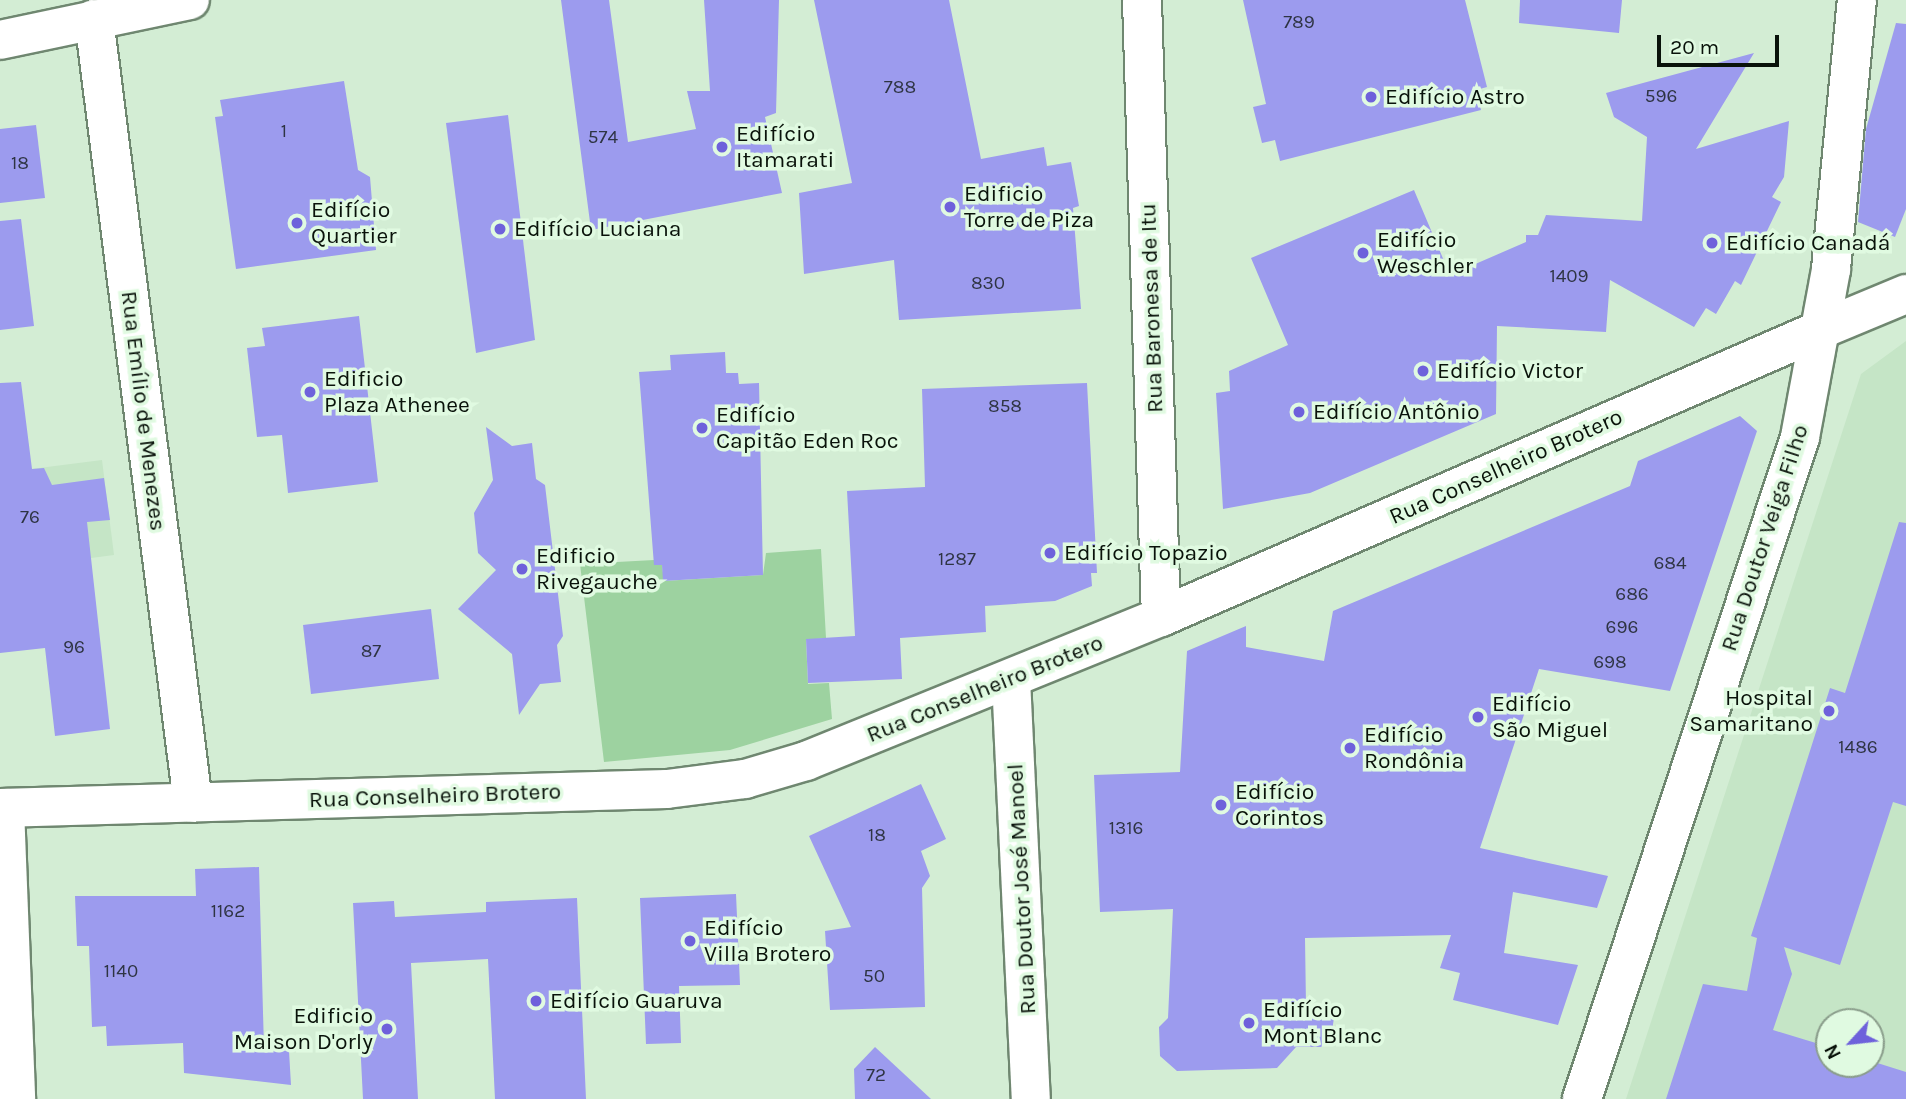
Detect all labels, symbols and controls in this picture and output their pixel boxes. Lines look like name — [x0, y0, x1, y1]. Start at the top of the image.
house number: 789 — [1283, 12, 1315, 34]
scale bar — [1661, 21, 1784, 65]
text: 20 m — [1670, 35, 1719, 59]
house number: 788 — [884, 77, 916, 99]
place label: Edifício Astro — [1385, 83, 1525, 111]
house number: 596 — [1645, 86, 1677, 108]
marker: Edifício Astro — [1363, 89, 1379, 105]
place label: Edifício Itamarati — [736, 120, 834, 174]
house number: 1 — [281, 121, 287, 143]
house number: 574 — [588, 127, 618, 149]
marker: Edifício Itamarati — [714, 139, 730, 155]
house number: 18 — [11, 153, 29, 175]
place label: Edificio Torre de Piza — [964, 180, 1094, 234]
place label: Edifício Quartier — [311, 196, 397, 250]
marker: Edificio Torre de Piza — [942, 199, 958, 215]
street label: Rua Baronesa de Itu — [1135, 203, 1169, 413]
marker: Edifício Quartier — [289, 215, 305, 231]
place label: Edifício Luciana — [514, 215, 681, 243]
marker: Edifício Luciana — [492, 221, 508, 237]
place label: Edifício Weschler — [1377, 226, 1473, 280]
place label: Edifício Canadá — [1726, 229, 1890, 257]
marker: Edifício Canadá — [1704, 235, 1720, 251]
marker: Edifício Weschler — [1355, 245, 1371, 261]
house number: 1409 — [1549, 266, 1589, 288]
house number: 830 — [971, 273, 1005, 295]
street label: Rua Emílio de Menezes — [115, 289, 171, 533]
place label: Edifício Victor — [1437, 357, 1583, 385]
marker: Edifício Victor — [1415, 363, 1431, 379]
place label: Edificio Plaza Athenee — [324, 365, 470, 419]
marker: Edificio Plaza Athenee — [302, 384, 318, 400]
house number: 858 — [988, 396, 1022, 418]
place label: Edifício Antônio — [1313, 398, 1480, 426]
place label: Edifício Capitão Eden Roc — [716, 401, 899, 455]
street label: Rua Conselheiro Brotero — [1385, 403, 1627, 531]
marker: Edifício Antônio — [1291, 404, 1307, 420]
marker: Edifício Capitão Eden Roc — [694, 420, 710, 436]
street label: Rua Doutor Veiga Filho — [1715, 421, 1815, 655]
house number: 76 — [20, 507, 40, 529]
place label: Edifício Topazio — [1064, 539, 1228, 567]
place label: Edificio Rivegauche — [536, 542, 657, 596]
marker: Edifício Topazio — [1042, 545, 1058, 561]
house number: 1287 — [938, 549, 976, 571]
house number: 684 — [1653, 553, 1687, 575]
marker: Edificio Rivegauche — [514, 561, 530, 577]
house number: 686 — [1615, 584, 1649, 606]
house number: 696 — [1606, 617, 1638, 639]
street label: Rua Conselheiro Brotero — [863, 629, 1107, 749]
house number: 96 — [63, 637, 85, 659]
house number: 87 — [361, 641, 381, 663]
house number: 698 — [1593, 652, 1627, 674]
place label: Hospital Samaritano — [1689, 684, 1813, 738]
place label: Edifício São Miguel — [1492, 690, 1608, 744]
marker: Hospital Samaritano — [1819, 701, 1839, 721]
marker: Edifício São Miguel — [1470, 709, 1486, 725]
place label: Edifício Rondônia — [1364, 721, 1464, 775]
house number: 1486 — [1838, 737, 1878, 759]
marker: Edifício Rondônia — [1342, 740, 1358, 756]
street label: Rua Doutor José Manoel — [1002, 763, 1042, 1015]
street label: Rua Conselheiro Brotero — [308, 778, 562, 814]
place label: Edifício Corintos — [1235, 778, 1324, 832]
marker: Edifício Corintos — [1213, 797, 1229, 813]
house number: 1316 — [1109, 818, 1143, 840]
house number: 18 — [868, 825, 886, 847]
house number: 1162 — [211, 901, 245, 923]
place label: Edifício Villa Brotero — [704, 914, 831, 968]
marker: Edifício Villa Brotero — [682, 933, 698, 949]
house number: 1140 — [104, 961, 138, 983]
house number: 50 — [863, 966, 885, 988]
place label: Edifício Guaruva — [550, 987, 723, 1015]
marker: Edifício Guaruva — [528, 993, 544, 1009]
place label: Edifício Mont Blanc — [1263, 996, 1382, 1050]
place label: Edificio Maison D'orly — [234, 1002, 373, 1056]
north arrow — [1815, 1008, 1885, 1078]
marker: Edifício Mont Blanc — [1241, 1015, 1257, 1031]
marker: Edificio Maison D'orly — [379, 1021, 395, 1037]
text: N — [1820, 1041, 1846, 1063]
house number: 72 — [866, 1065, 886, 1087]

